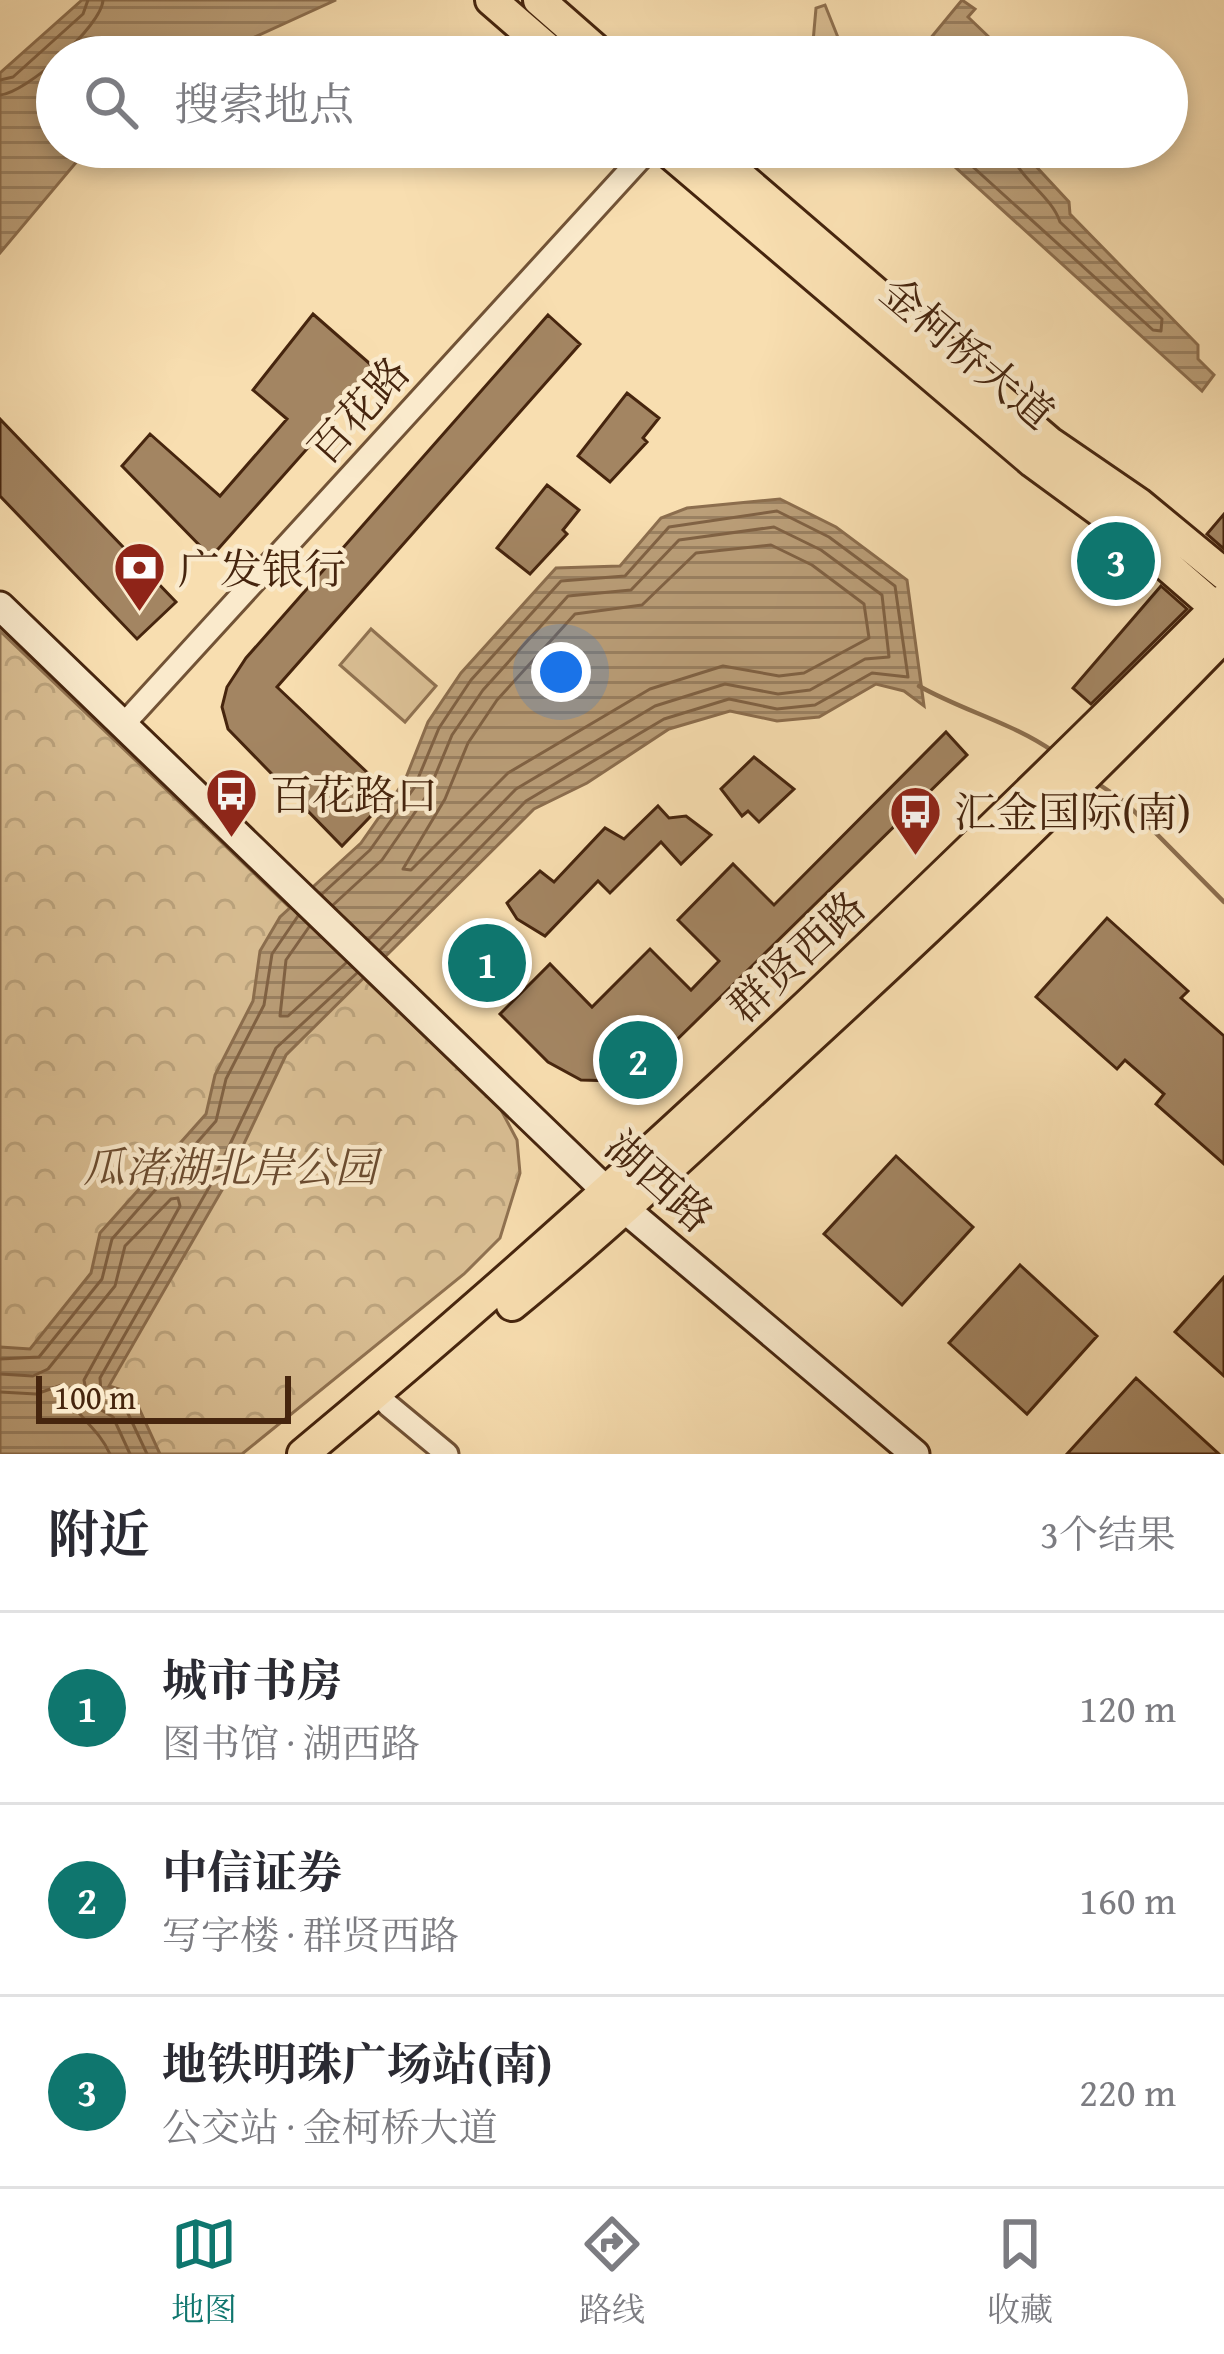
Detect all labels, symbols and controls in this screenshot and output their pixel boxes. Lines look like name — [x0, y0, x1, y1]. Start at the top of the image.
search box — [36, 36, 1188, 168]
icon: search — [78, 69, 144, 135]
text: 搜索地点 — [174, 71, 354, 136]
street label: 金柯桥大道 — [868, 261, 1068, 443]
street label: 百花路 — [293, 343, 423, 477]
pin: 3 — [1077, 516, 1155, 606]
place label: 广发银行 — [178, 538, 346, 599]
bank icon: 广发银行 — [111, 540, 167, 614]
your location — [531, 642, 591, 702]
place label: 百花路口 — [270, 764, 438, 825]
bus stop icon: 百花路口 — [203, 766, 259, 840]
place label: 汇金国际(南) — [954, 781, 1191, 842]
bus stop icon: 汇金国际(南) — [887, 783, 943, 857]
street label: 群贤西路 — [714, 876, 878, 1036]
pin: 1 — [448, 918, 526, 1008]
pin: 2 — [599, 1015, 677, 1105]
street label: 湖西路 — [593, 1116, 727, 1246]
park label: 瓜渚湖北岸公园 — [83, 1136, 383, 1197]
scale bar — [36, 1370, 291, 1423]
text: 100 m — [54, 1373, 136, 1421]
text: 附近 — [48, 1496, 150, 1571]
text: 3个结果 — [1040, 1505, 1176, 1562]
text: 城市书房 — [162, 1647, 342, 1712]
text: 1 — [77, 1679, 97, 1736]
text: 120 m — [1079, 1679, 1176, 1736]
text: 图书馆 · 湖西路 — [162, 1714, 420, 1771]
text: 中信证券 — [162, 1839, 342, 1904]
text: 2 — [77, 1871, 97, 1928]
text: 160 m — [1079, 1871, 1176, 1928]
text: 写字楼 · 群贤西路 — [162, 1906, 459, 1963]
text: 地铁明珠广场站(南) — [162, 2031, 552, 2096]
text: 3 — [77, 2063, 97, 2120]
text: 220 m — [1079, 2063, 1176, 2120]
text: 公交站 · 金柯桥大道 — [162, 2098, 498, 2155]
tab: 地图 — [171, 2211, 237, 2333]
tab: 路线 — [579, 2211, 645, 2333]
tab: 收藏 — [987, 2211, 1053, 2333]

